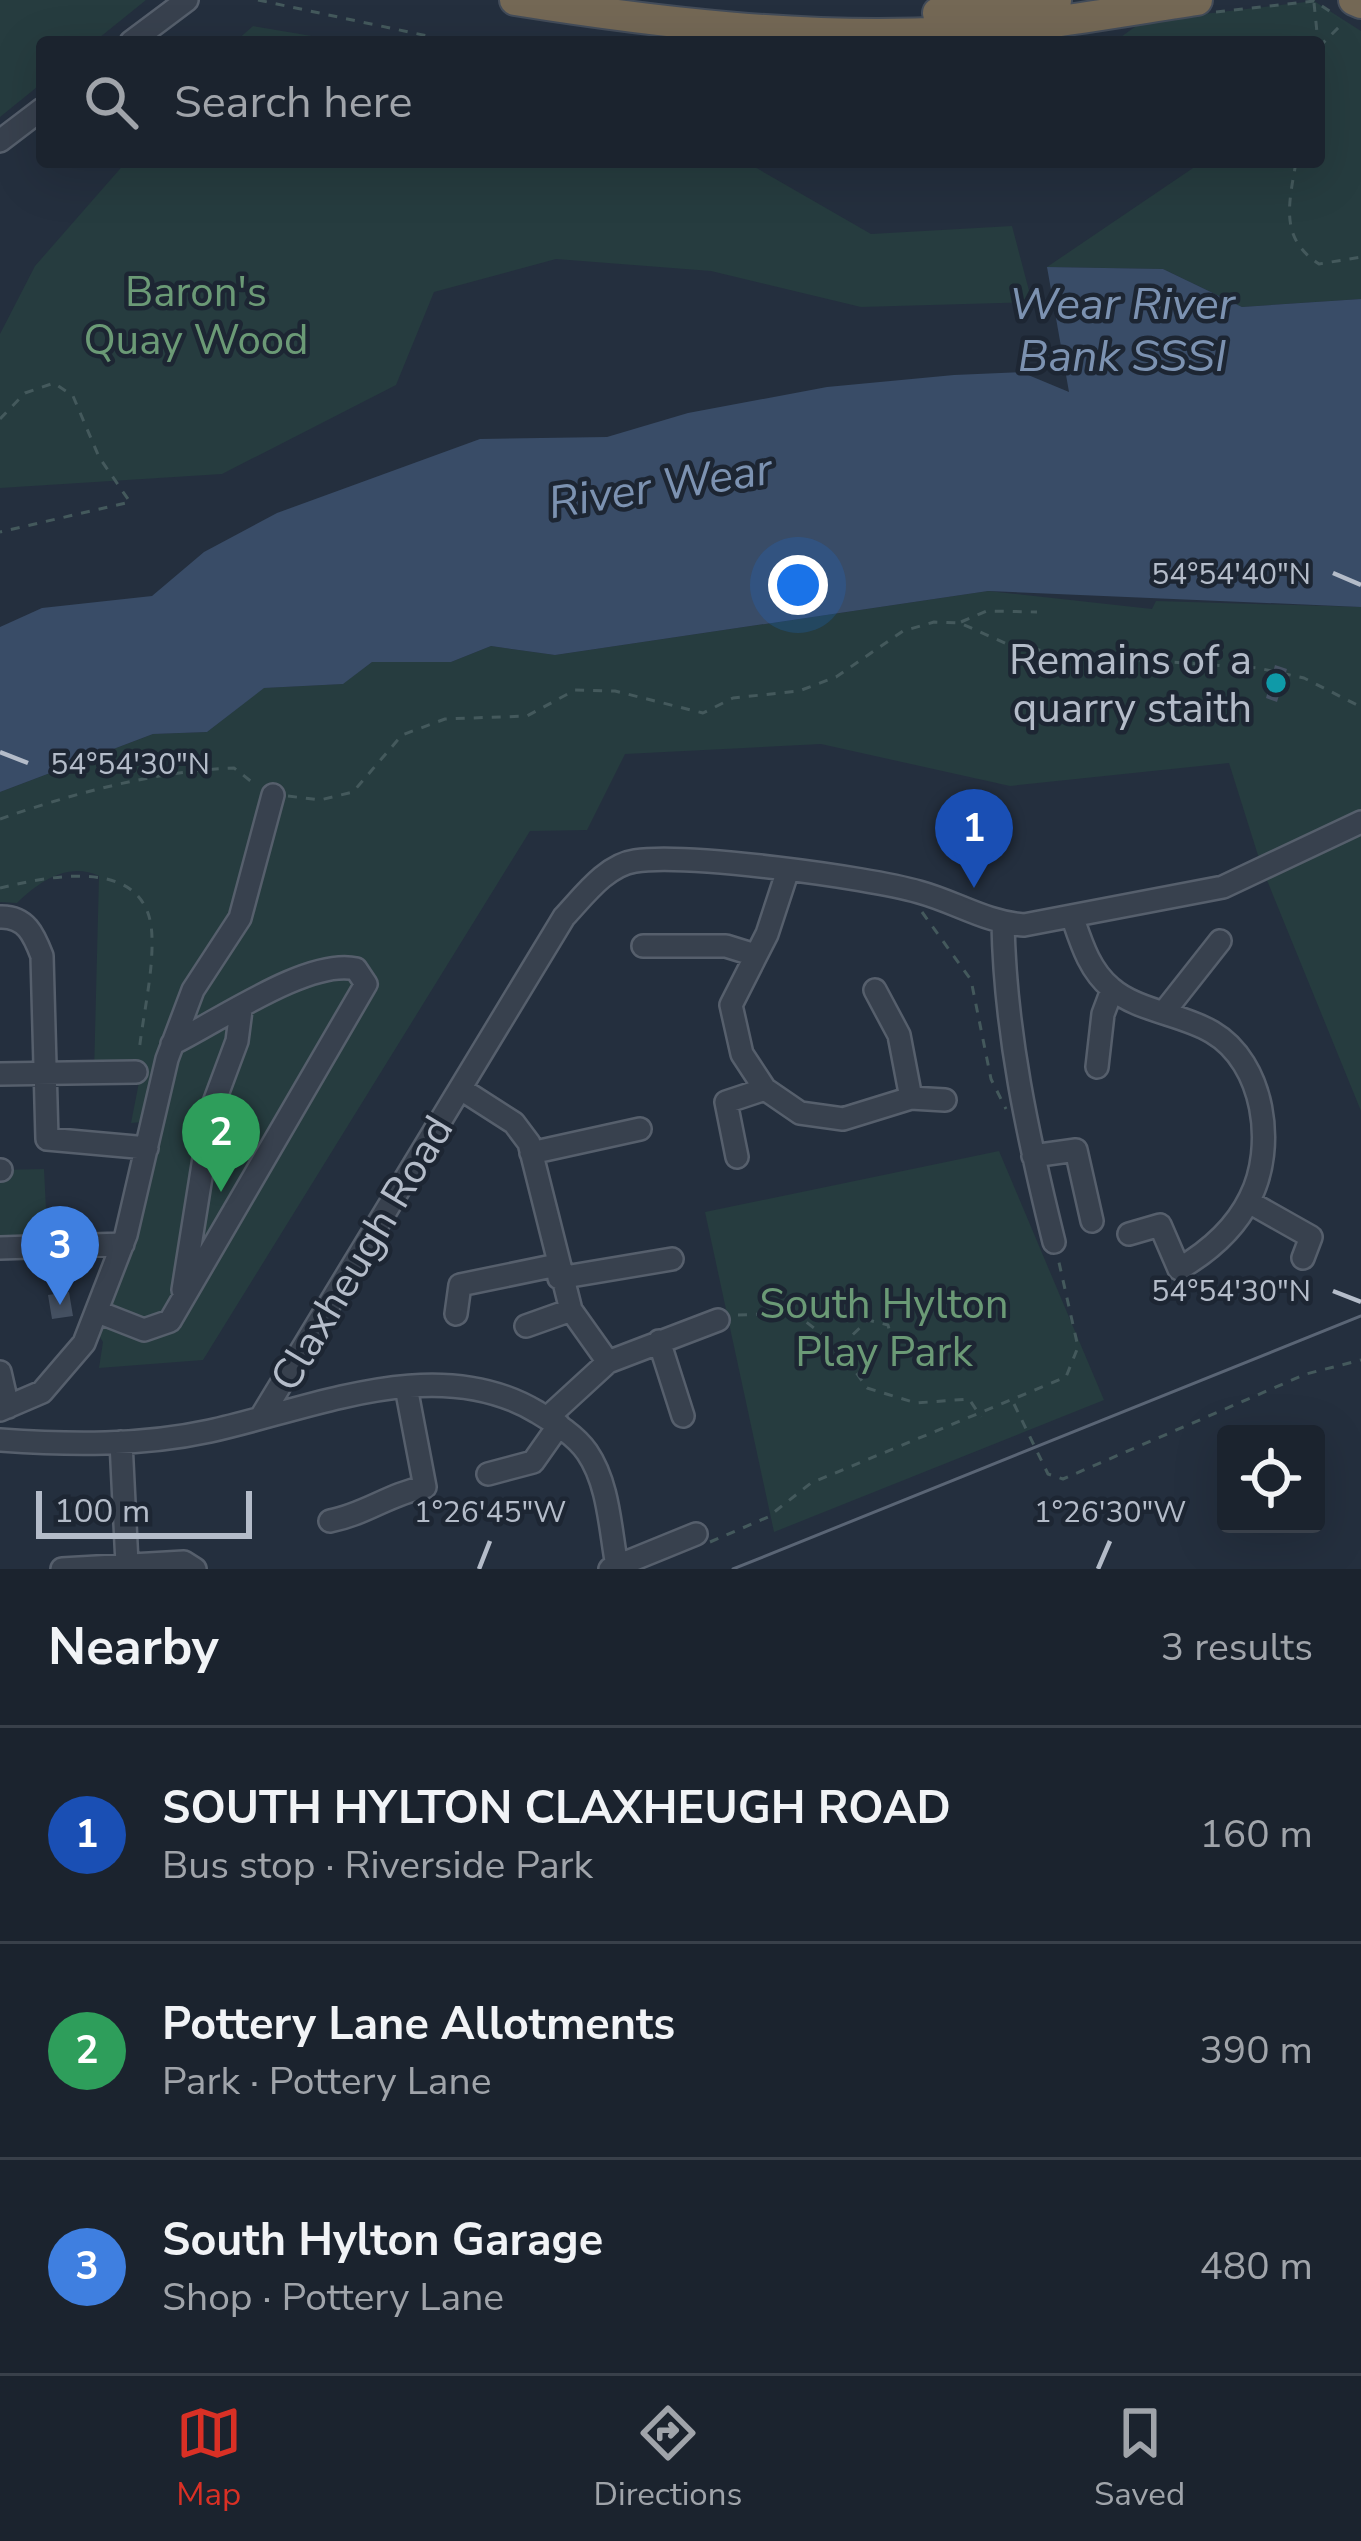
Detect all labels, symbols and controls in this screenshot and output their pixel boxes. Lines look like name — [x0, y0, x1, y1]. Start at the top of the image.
search box — [36, 36, 1325, 168]
icon: search — [78, 69, 144, 135]
text: Search here — [174, 72, 413, 133]
park label: Baron's Quay Wood — [83, 264, 309, 369]
water label: Wear River Bank SSSI — [1009, 274, 1237, 387]
water label: River Wear — [544, 438, 778, 534]
text: 54°54'40"N — [1151, 554, 1311, 595]
your location — [768, 555, 828, 615]
place label: Remains of a quarry staith — [1009, 632, 1252, 737]
marker: Remains of a quarry staith — [1263, 670, 1289, 696]
text: 54°54'30"N — [50, 744, 210, 785]
pin: 1 — [935, 789, 1013, 888]
pin: 2 — [182, 1093, 260, 1192]
street label: Claxheugh Road — [258, 1105, 467, 1402]
pin: 3 — [21, 1206, 99, 1305]
text: 54°54'30"N — [1151, 1271, 1311, 1312]
park label: South Hylton Play Park — [759, 1276, 1009, 1381]
map controls — [1217, 1425, 1325, 1533]
button: locate — [1217, 1425, 1325, 1533]
scale bar — [36, 1485, 252, 1538]
text: 100 m — [54, 1489, 150, 1534]
text: 1°26'45"W — [414, 1492, 566, 1533]
text: 1°26'30"W — [1034, 1492, 1186, 1533]
text: Nearby — [48, 1612, 219, 1682]
text: 3 results — [1161, 1621, 1313, 1674]
text: SOUTH HYLTON CLAXHEUGH ROAD — [162, 1778, 951, 1839]
text: 1 — [75, 1808, 99, 1861]
text: 160 m — [1199, 1808, 1313, 1861]
text: Bus stop · Riverside Park — [162, 1839, 593, 1892]
text: Pottery Lane Allotments — [162, 1994, 675, 2055]
text: 2 — [75, 2024, 99, 2077]
text: 390 m — [1199, 2024, 1313, 2077]
text: Park · Pottery Lane — [162, 2055, 491, 2108]
text: South Hylton Garage — [162, 2210, 603, 2271]
text: 3 — [75, 2240, 99, 2293]
text: 480 m — [1199, 2240, 1313, 2293]
text: Shop · Pottery Lane — [162, 2271, 504, 2324]
tab: Map — [176, 2400, 242, 2517]
tab: Directions — [594, 2400, 742, 2517]
tab: Saved — [1094, 2400, 1185, 2517]

